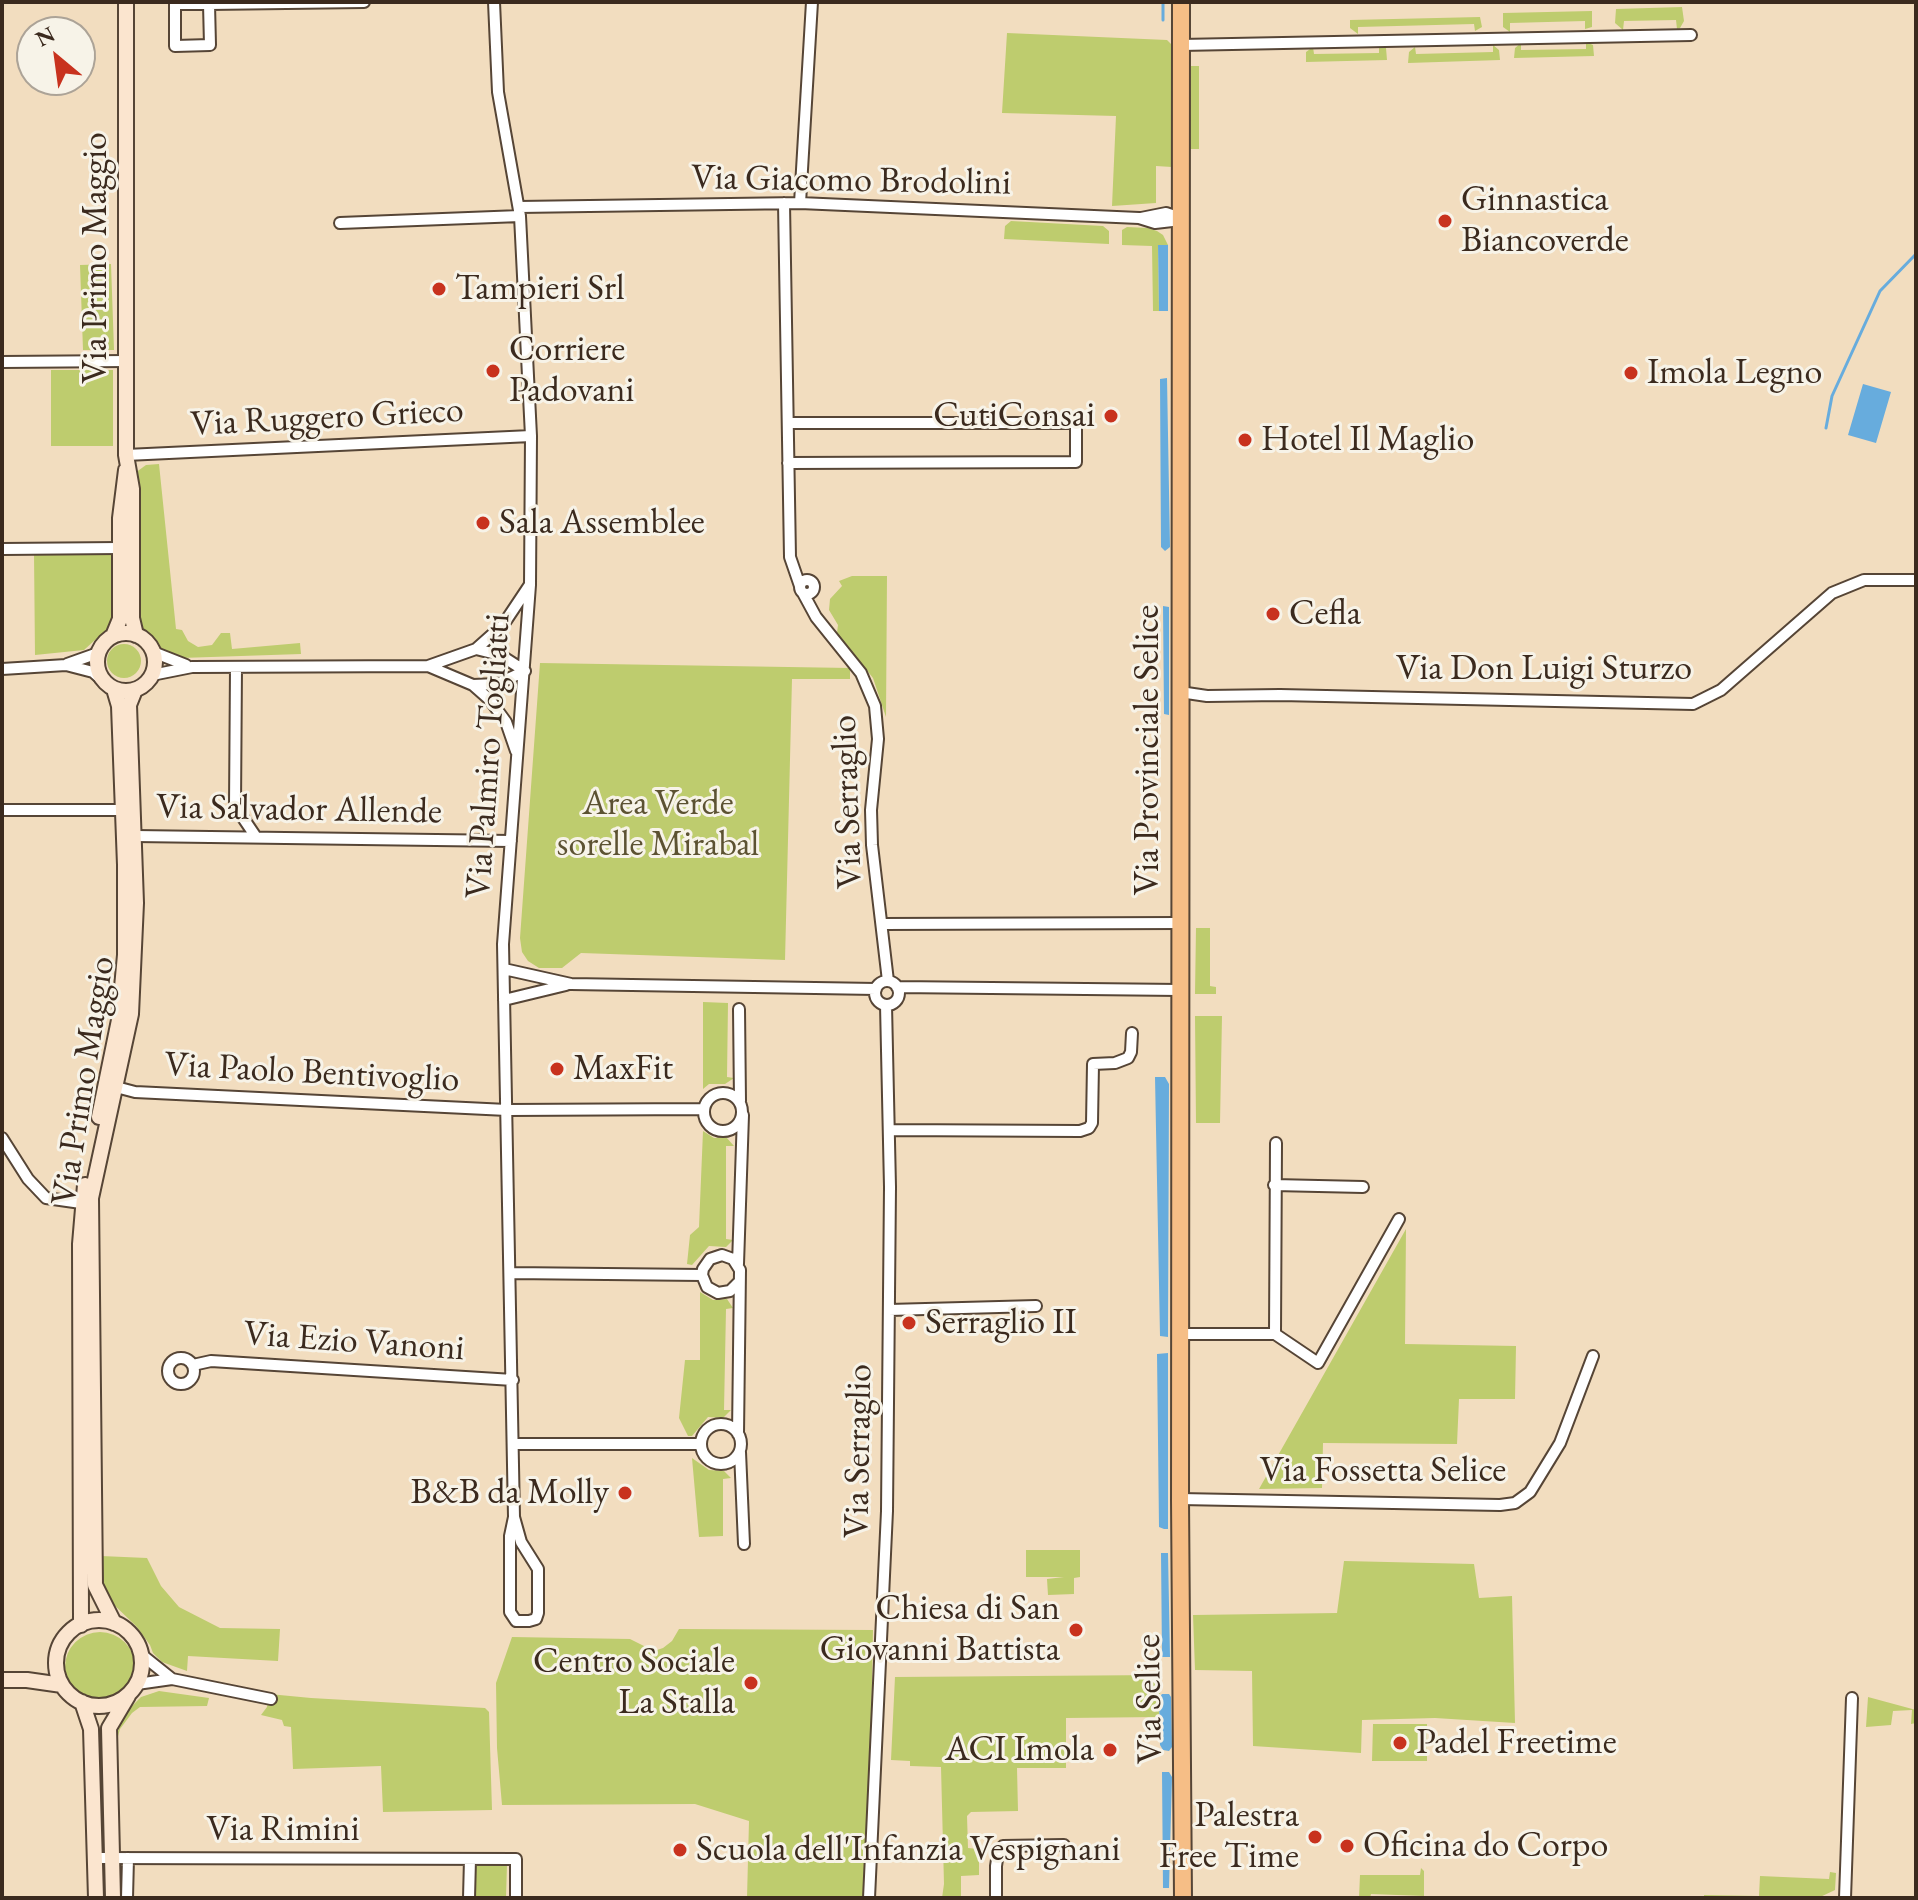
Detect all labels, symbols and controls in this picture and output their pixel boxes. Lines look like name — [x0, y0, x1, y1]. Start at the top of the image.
north arrow — [16, 16, 96, 96]
text: N — [30, 19, 60, 53]
street label: Via Primo Maggio — [74, 132, 118, 384]
street label: Via Giacomo Brodolini — [691, 157, 1011, 205]
place label: Ginnastica Biancoverde — [1461, 178, 1629, 263]
marker: Ginnastica Biancoverde — [1436, 212, 1454, 230]
place label: Tampieri Srl — [455, 267, 625, 311]
marker: Tampieri Srl — [430, 280, 448, 298]
place label: Corriere Padovani — [509, 328, 634, 413]
place label: Imola Legno — [1647, 351, 1822, 395]
marker: Corriere Padovani — [484, 362, 502, 380]
marker: Imola Legno — [1622, 364, 1640, 382]
street label: Via Ruggero Grieco — [189, 389, 465, 447]
place label: CutiConsai — [933, 394, 1095, 438]
marker: CutiConsai — [1102, 407, 1120, 425]
place label: Hotel Il Maglio — [1261, 418, 1474, 462]
marker: Hotel Il Maglio — [1236, 431, 1254, 449]
place label: Sala Assemblee — [499, 501, 705, 545]
marker: Sala Assemblee — [474, 514, 492, 532]
place label: Cefla — [1289, 592, 1361, 636]
street label: Via Provinciale Selice — [1126, 605, 1170, 895]
marker: Cefla — [1264, 605, 1282, 623]
street label: Via Palmiro Togliatti — [457, 612, 521, 900]
street label: Via Don Luigi Sturzo — [1396, 647, 1692, 691]
street label: Via Serraglio — [823, 714, 873, 890]
park label: Area Verde sorelle Mirabal — [557, 782, 759, 867]
street label: Via Salvador Allende — [156, 786, 442, 834]
street label: Via Primo Maggio — [43, 953, 125, 1209]
street label: Via Paolo Bentivoglio — [163, 1044, 461, 1102]
place label: MaxFit — [573, 1047, 673, 1091]
marker: MaxFit — [548, 1060, 566, 1078]
place label: Serraglio II — [925, 1301, 1077, 1345]
street label: Via Ezio Vanoni — [242, 1313, 466, 1371]
marker: Serraglio II — [900, 1314, 918, 1332]
street label: Via Serraglio — [836, 1364, 882, 1538]
street label: Via Fossetta Selice — [1260, 1449, 1506, 1493]
place label: B&B da Molly — [410, 1471, 609, 1515]
marker: B&B da Molly — [616, 1484, 634, 1502]
place label: Chiesa di San Giovanni Battista — [820, 1587, 1060, 1672]
marker: Chiesa di San Giovanni Battista — [1067, 1621, 1085, 1639]
street label: Via Selice — [1127, 1634, 1173, 1764]
place label: Centro Sociale La Stalla — [533, 1640, 735, 1725]
marker: Centro Sociale La Stalla — [742, 1674, 760, 1692]
place label: Padel Freetime — [1416, 1721, 1617, 1765]
place label: ACI Imola — [945, 1728, 1094, 1772]
marker: Padel Freetime — [1391, 1734, 1409, 1752]
marker: ACI Imola — [1101, 1741, 1119, 1759]
place label: Palestra Free Time — [1159, 1794, 1299, 1879]
street label: Via Rimini — [207, 1808, 359, 1852]
place label: Oficina do Corpo — [1363, 1824, 1608, 1868]
place label: Scuola dell'Infanzia Vespignani — [696, 1828, 1120, 1872]
marker: Palestra Free Time — [1306, 1828, 1324, 1846]
marker: Oficina do Corpo — [1338, 1837, 1356, 1855]
marker: Scuola dell'Infanzia Vespignani — [671, 1841, 689, 1859]

